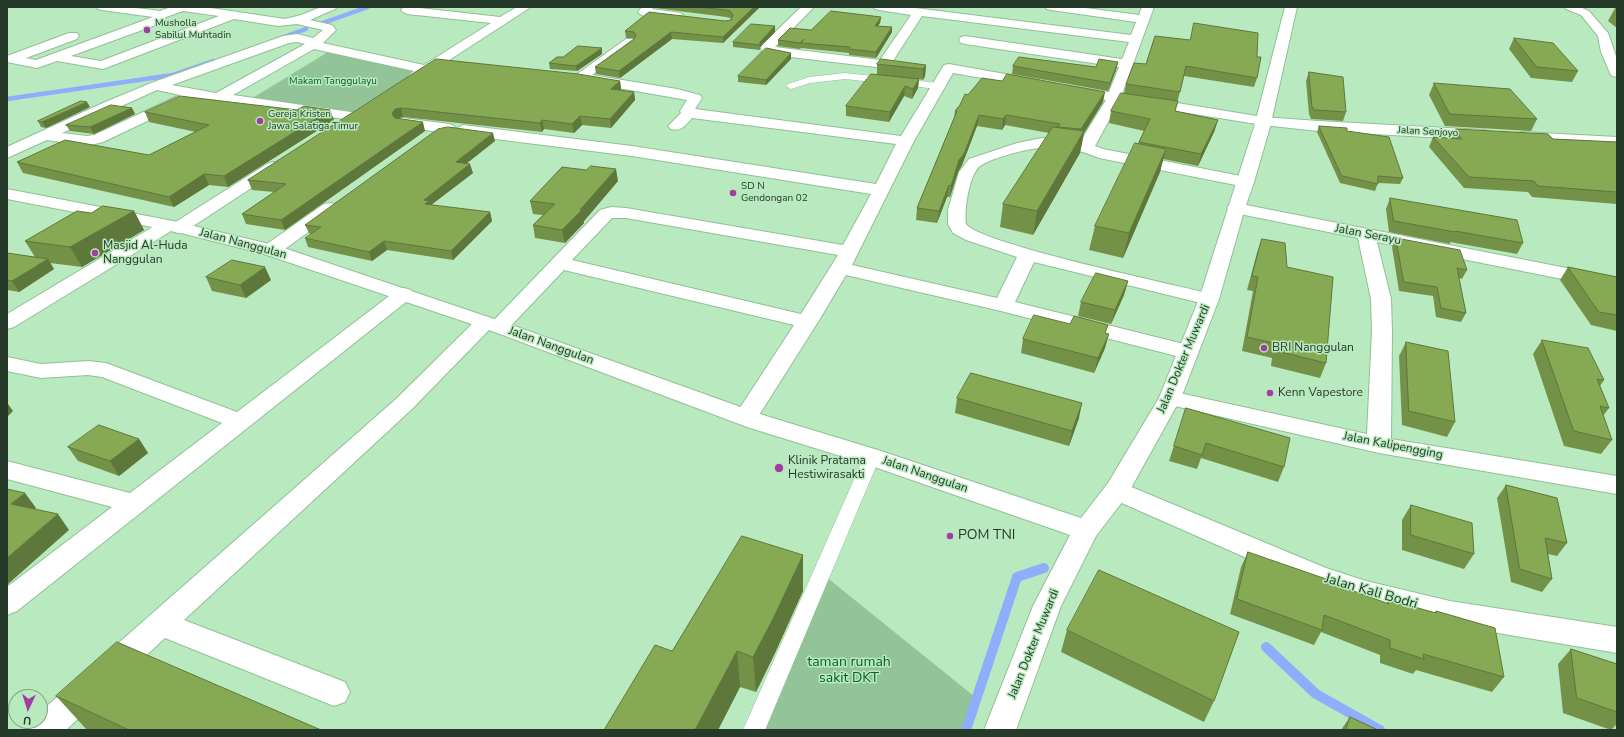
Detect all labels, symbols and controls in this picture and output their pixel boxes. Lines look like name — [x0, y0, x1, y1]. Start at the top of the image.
place label: Musholla Sabilul Muhtadin — [155, 18, 231, 42]
marker: Musholla Sabilul Muhtadin — [142, 25, 152, 35]
park label: Makam Tanggulayu — [289, 76, 377, 88]
place label: Gereja Kristen Jawa Salatiga Timur — [268, 109, 358, 132]
marker: Gereja Kristen Jawa Salatiga Timur — [255, 116, 265, 126]
street label: Jalan Senjoyo — [1397, 124, 1459, 140]
place label: SD N Gendongan 02 — [741, 181, 808, 204]
marker: SD N Gendongan 02 — [728, 188, 738, 198]
street label: Jalan Serayu — [1334, 222, 1402, 248]
street label: Jalan Nanggulan — [198, 225, 288, 263]
place label: Masjid Al-Huda Nanggulan — [103, 239, 188, 267]
marker: Masjid Al-Huda Nanggulan — [90, 248, 100, 258]
street label: Jalan Dokter Muwardi — [1155, 302, 1213, 416]
street label: Jalan Nanggulan — [506, 324, 596, 368]
place label: BRI Nanggulan — [1272, 341, 1354, 355]
marker: BRI Nanggulan — [1259, 343, 1269, 353]
place label: Kenn Vapestore — [1278, 386, 1363, 400]
marker: Kenn Vapestore — [1265, 388, 1275, 398]
street label: Jalan Kalipengging — [1342, 429, 1444, 463]
place label: Klinik Pratama Hestiwirasakti — [788, 454, 866, 482]
street label: Jalan Nanggulan — [880, 454, 970, 496]
marker: Klinik Pratama Hestiwirasakti — [773, 462, 785, 474]
place label: POM TNI — [958, 528, 1015, 544]
marker: POM TNI — [945, 531, 955, 541]
street label: Jalan Kali Bodri — [1323, 571, 1419, 613]
street label: Jalan Dokter Muwardi — [1005, 587, 1063, 701]
park label: taman rumah sakit DKT — [807, 655, 891, 688]
north arrow — [8, 689, 48, 729]
text: U — [23, 713, 32, 728]

